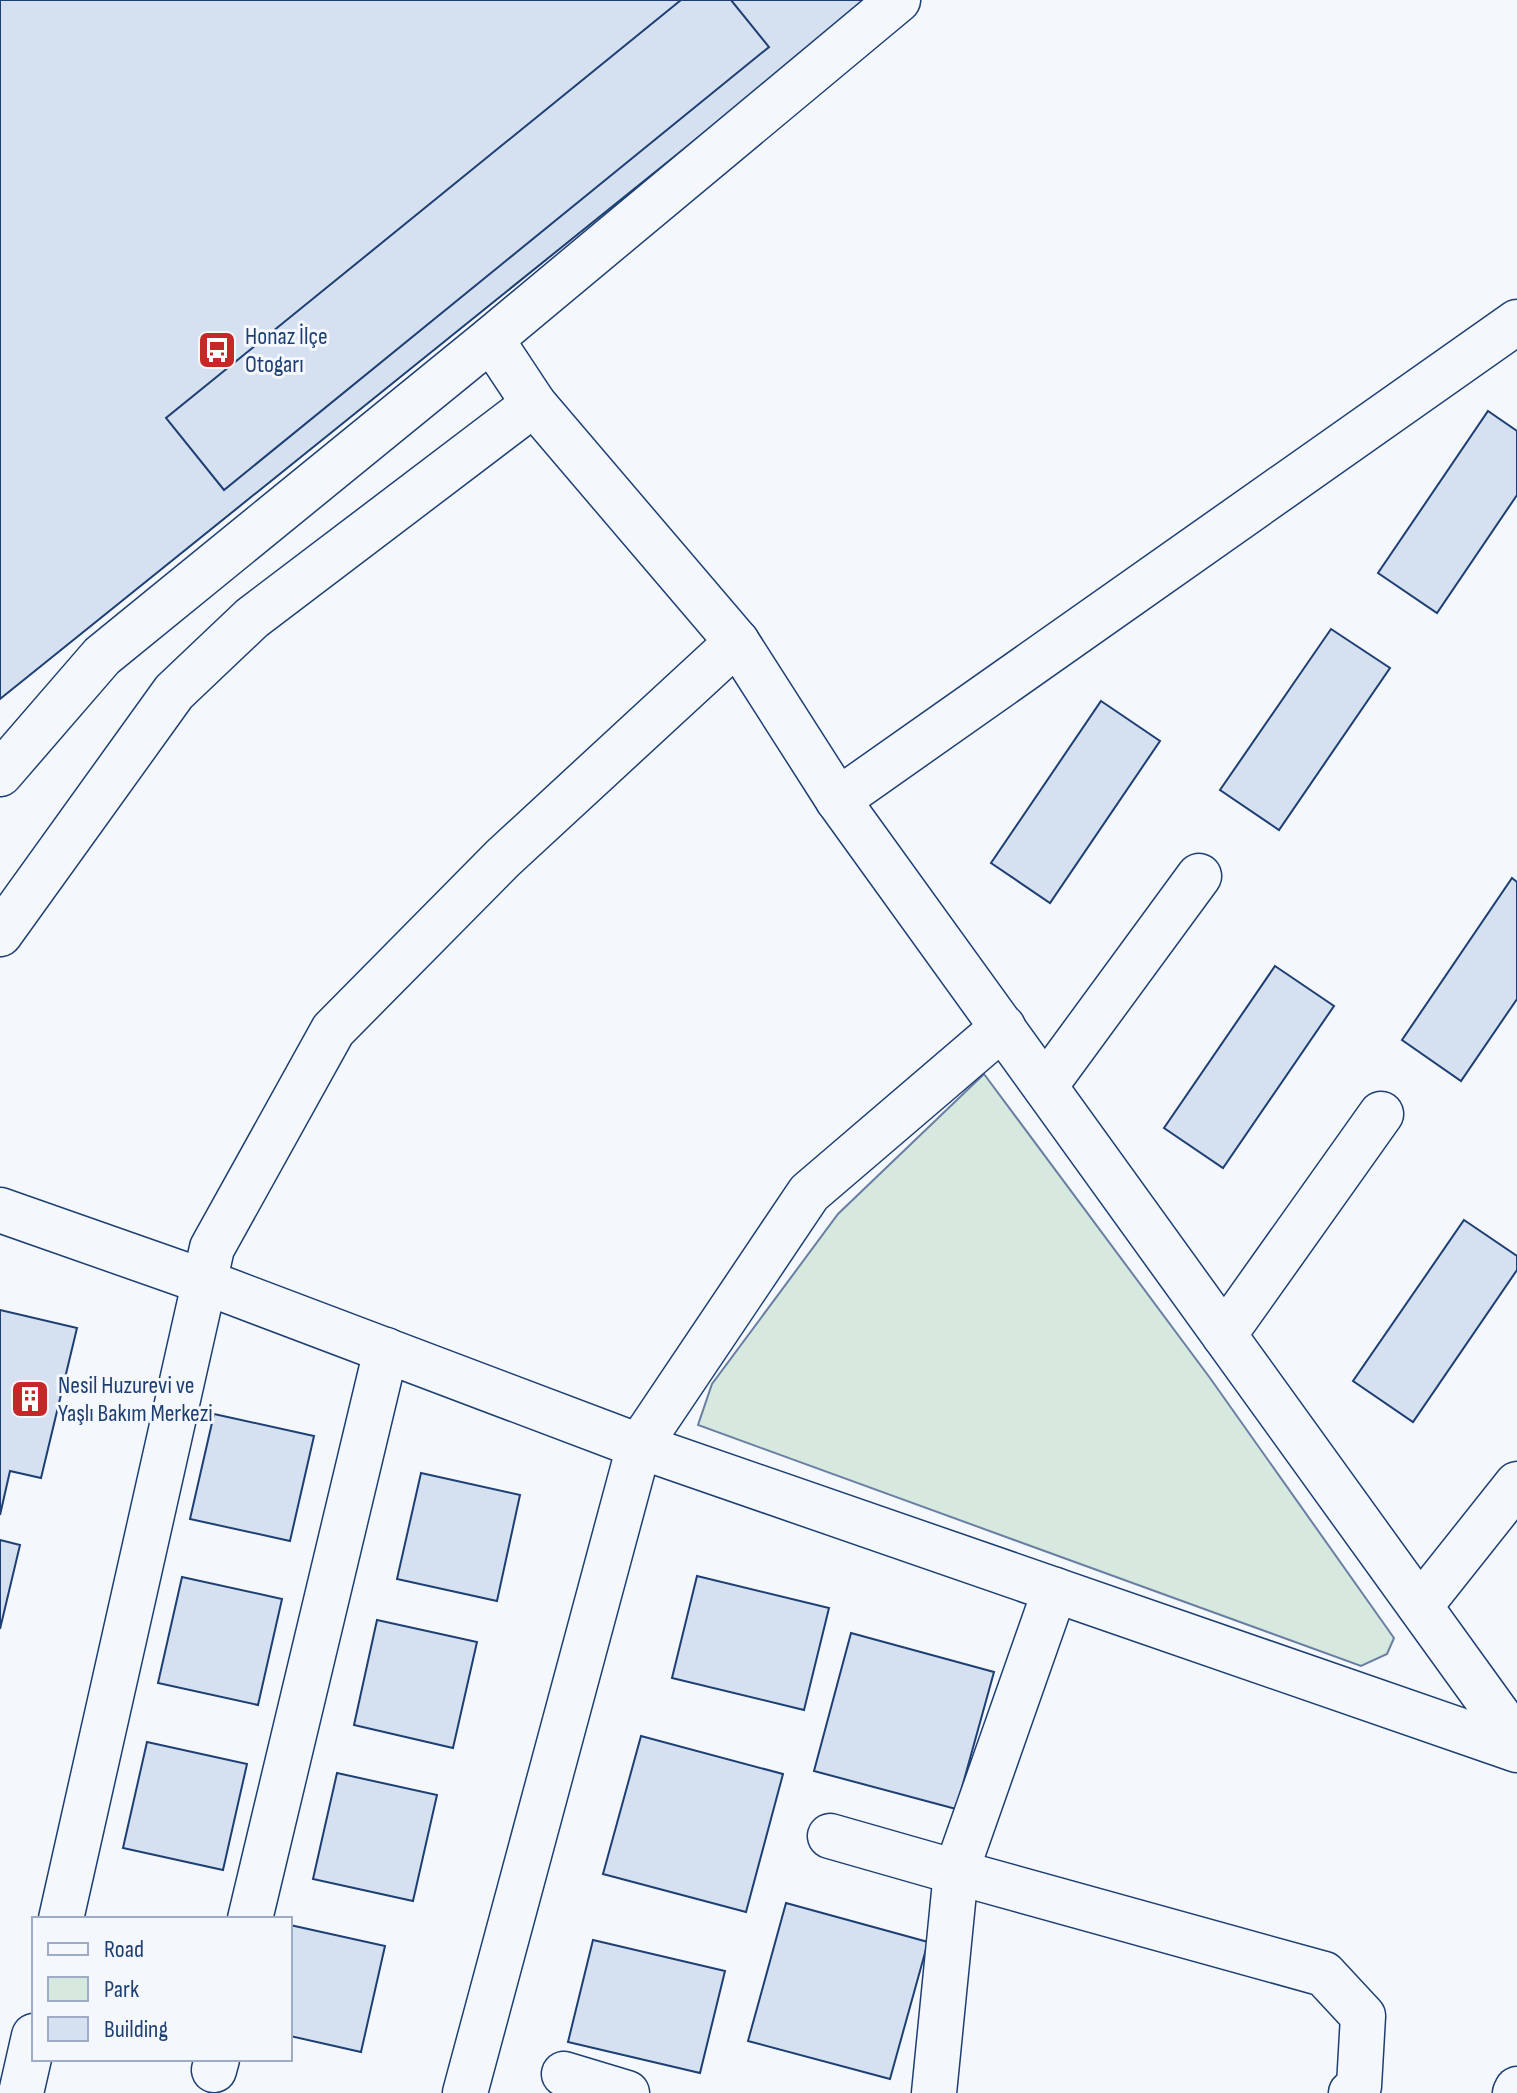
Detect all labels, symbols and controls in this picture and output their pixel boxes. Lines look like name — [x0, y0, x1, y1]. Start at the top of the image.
place label: Honaz İlçe Otogarı — [245, 322, 328, 379]
bus stop icon: Honaz İlçe Otogarı — [196, 329, 238, 371]
place label: Nesil Huzurevi ve Yaşlı Bakım Merkezi — [58, 1371, 213, 1428]
building icon: Nesil Huzurevi ve Yaşlı Bakım Merkezi — [9, 1378, 51, 1420]
legend — [32, 1917, 292, 2061]
text: Road — [104, 1935, 144, 1964]
text: Park — [104, 1975, 139, 2004]
text: Building — [104, 2015, 168, 2044]

